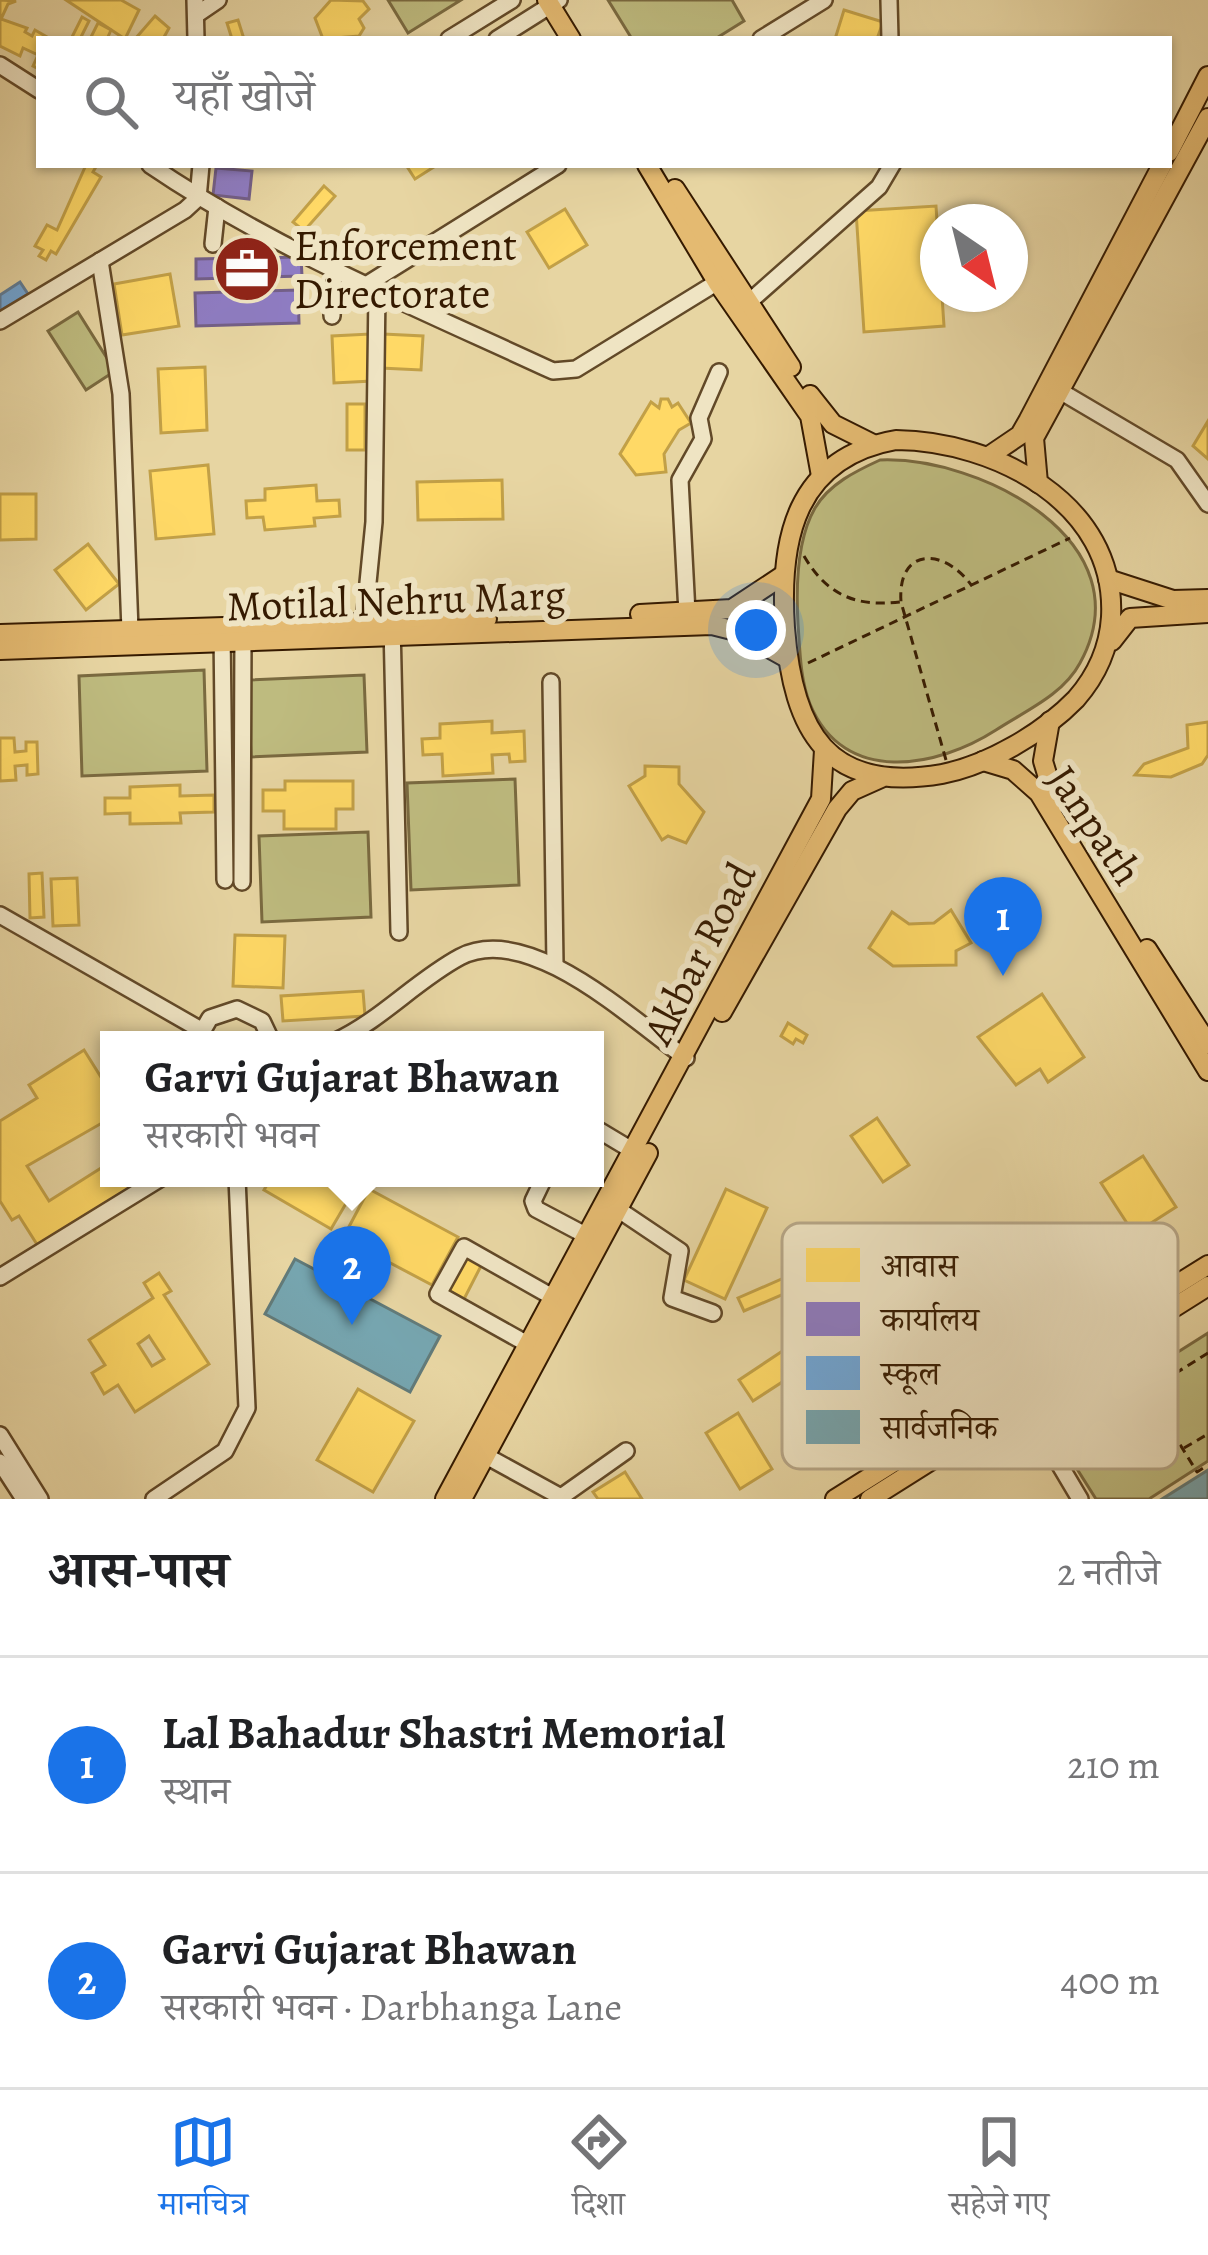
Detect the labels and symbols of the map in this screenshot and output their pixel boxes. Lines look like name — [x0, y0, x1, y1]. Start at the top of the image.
north arrow — [920, 204, 1028, 312]
place label: Enforcement Directorate — [294, 217, 517, 322]
office icon: Enforcement Directorate — [212, 234, 282, 304]
street label: Motilal Nehru Marg — [225, 566, 567, 634]
your location — [726, 600, 786, 660]
street label: Janpath — [1034, 754, 1156, 896]
street label: Akbar Road — [628, 852, 769, 1055]
pin: 1 — [964, 877, 1042, 976]
legend — [782, 1223, 1178, 1469]
pin: 2 — [313, 1226, 391, 1325]
text: आवास — [881, 1243, 959, 1288]
text: कार्यालय — [879, 1297, 981, 1342]
text: स्कूल — [879, 1351, 941, 1396]
text: सार्वजनिक — [879, 1405, 999, 1450]

